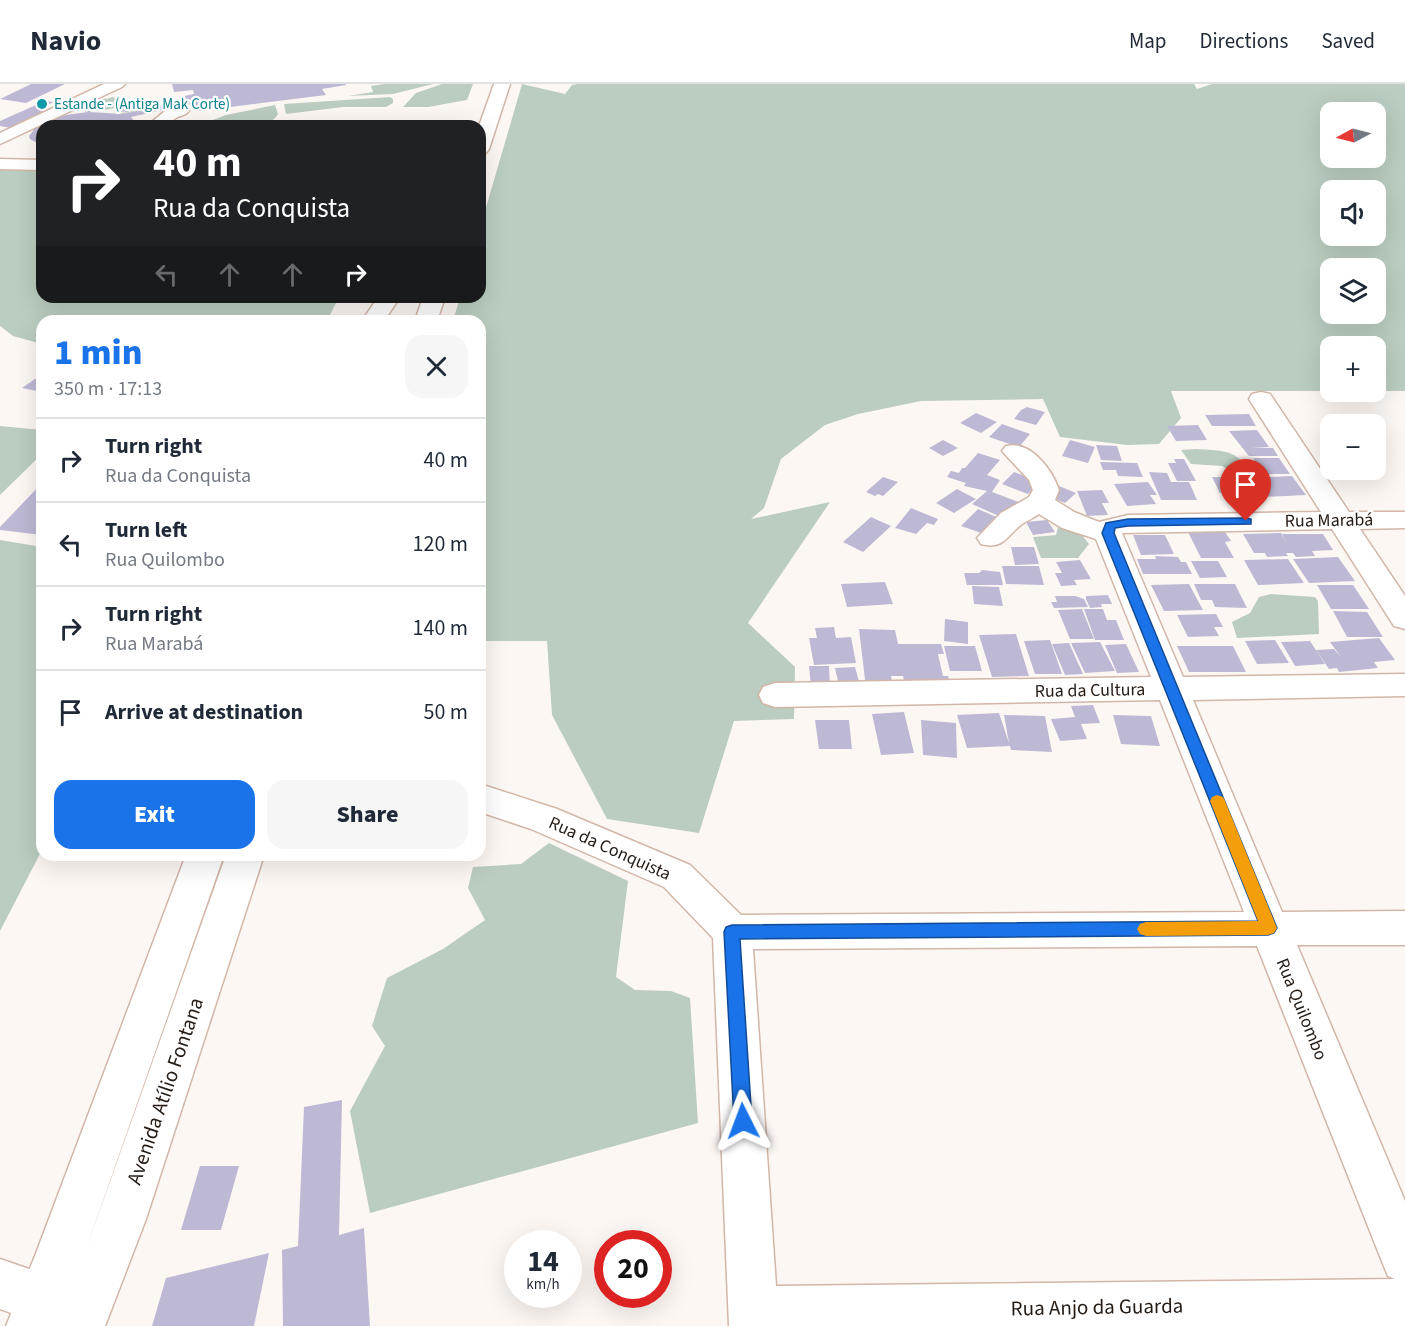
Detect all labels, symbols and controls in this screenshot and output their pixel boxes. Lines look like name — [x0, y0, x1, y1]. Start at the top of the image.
text: Navio — [30, 21, 101, 61]
text: Map — [1129, 26, 1167, 56]
text: Directions — [1200, 26, 1288, 56]
text: Saved — [1321, 26, 1375, 56]
place label: Estande - (Antiga Mak Corte) — [54, 94, 230, 115]
marker: Estande - (Antiga Mak Corte) — [35, 97, 49, 111]
north arrow — [1320, 102, 1386, 168]
map controls — [1320, 102, 1386, 480]
text: 40 m — [153, 133, 242, 193]
icon: right — [54, 144, 132, 222]
button: sound — [1320, 180, 1386, 246]
text: Rua da Conquista — [153, 189, 350, 228]
icon: left — [150, 258, 183, 291]
icon: ahead — [213, 258, 246, 291]
icon: ahead — [276, 258, 309, 291]
icon: right — [339, 258, 372, 291]
button: layers — [1320, 258, 1386, 324]
text: 1 min — [54, 327, 142, 378]
button: close — [405, 335, 468, 398]
button: + — [1320, 336, 1386, 402]
text: 350 m · 17:13 — [54, 375, 162, 403]
button: − — [1320, 414, 1386, 480]
text: Turn right — [105, 430, 202, 462]
icon: right — [54, 444, 87, 477]
text: 40 m — [423, 444, 468, 476]
pin — [1220, 459, 1271, 521]
text: Rua da Conquista — [105, 462, 251, 490]
icon: arrive — [1229, 468, 1262, 501]
street label: Rua Marabá — [1285, 507, 1373, 534]
text: Turn left — [105, 514, 187, 546]
icon: left — [54, 528, 87, 561]
text: 120 m — [413, 528, 468, 560]
text: Rua Quilombo — [105, 546, 225, 574]
text: Turn right — [105, 598, 202, 630]
icon: right — [54, 612, 87, 645]
text: 140 m — [413, 612, 468, 644]
text: Rua Marabá — [105, 630, 203, 658]
street label: Rua da Cultura — [1034, 677, 1146, 704]
icon: arrive — [54, 696, 87, 729]
text: Arrive at destination — [105, 696, 303, 728]
text: 50 m — [423, 696, 468, 728]
button: Exit — [54, 780, 255, 849]
button: Share — [267, 780, 468, 849]
street label: Rua da Conquista — [545, 810, 675, 887]
street label: Rua Quilombo — [1270, 955, 1333, 1064]
street label: Avenida Atílio Fontana — [119, 993, 211, 1189]
position arrow — [711, 1089, 775, 1153]
speed limit sign: 20 — [594, 1230, 672, 1308]
text: 14 — [527, 1240, 559, 1283]
text: km/h — [526, 1274, 560, 1295]
street label: Rua Anjo da Guarda — [1010, 1290, 1184, 1324]

